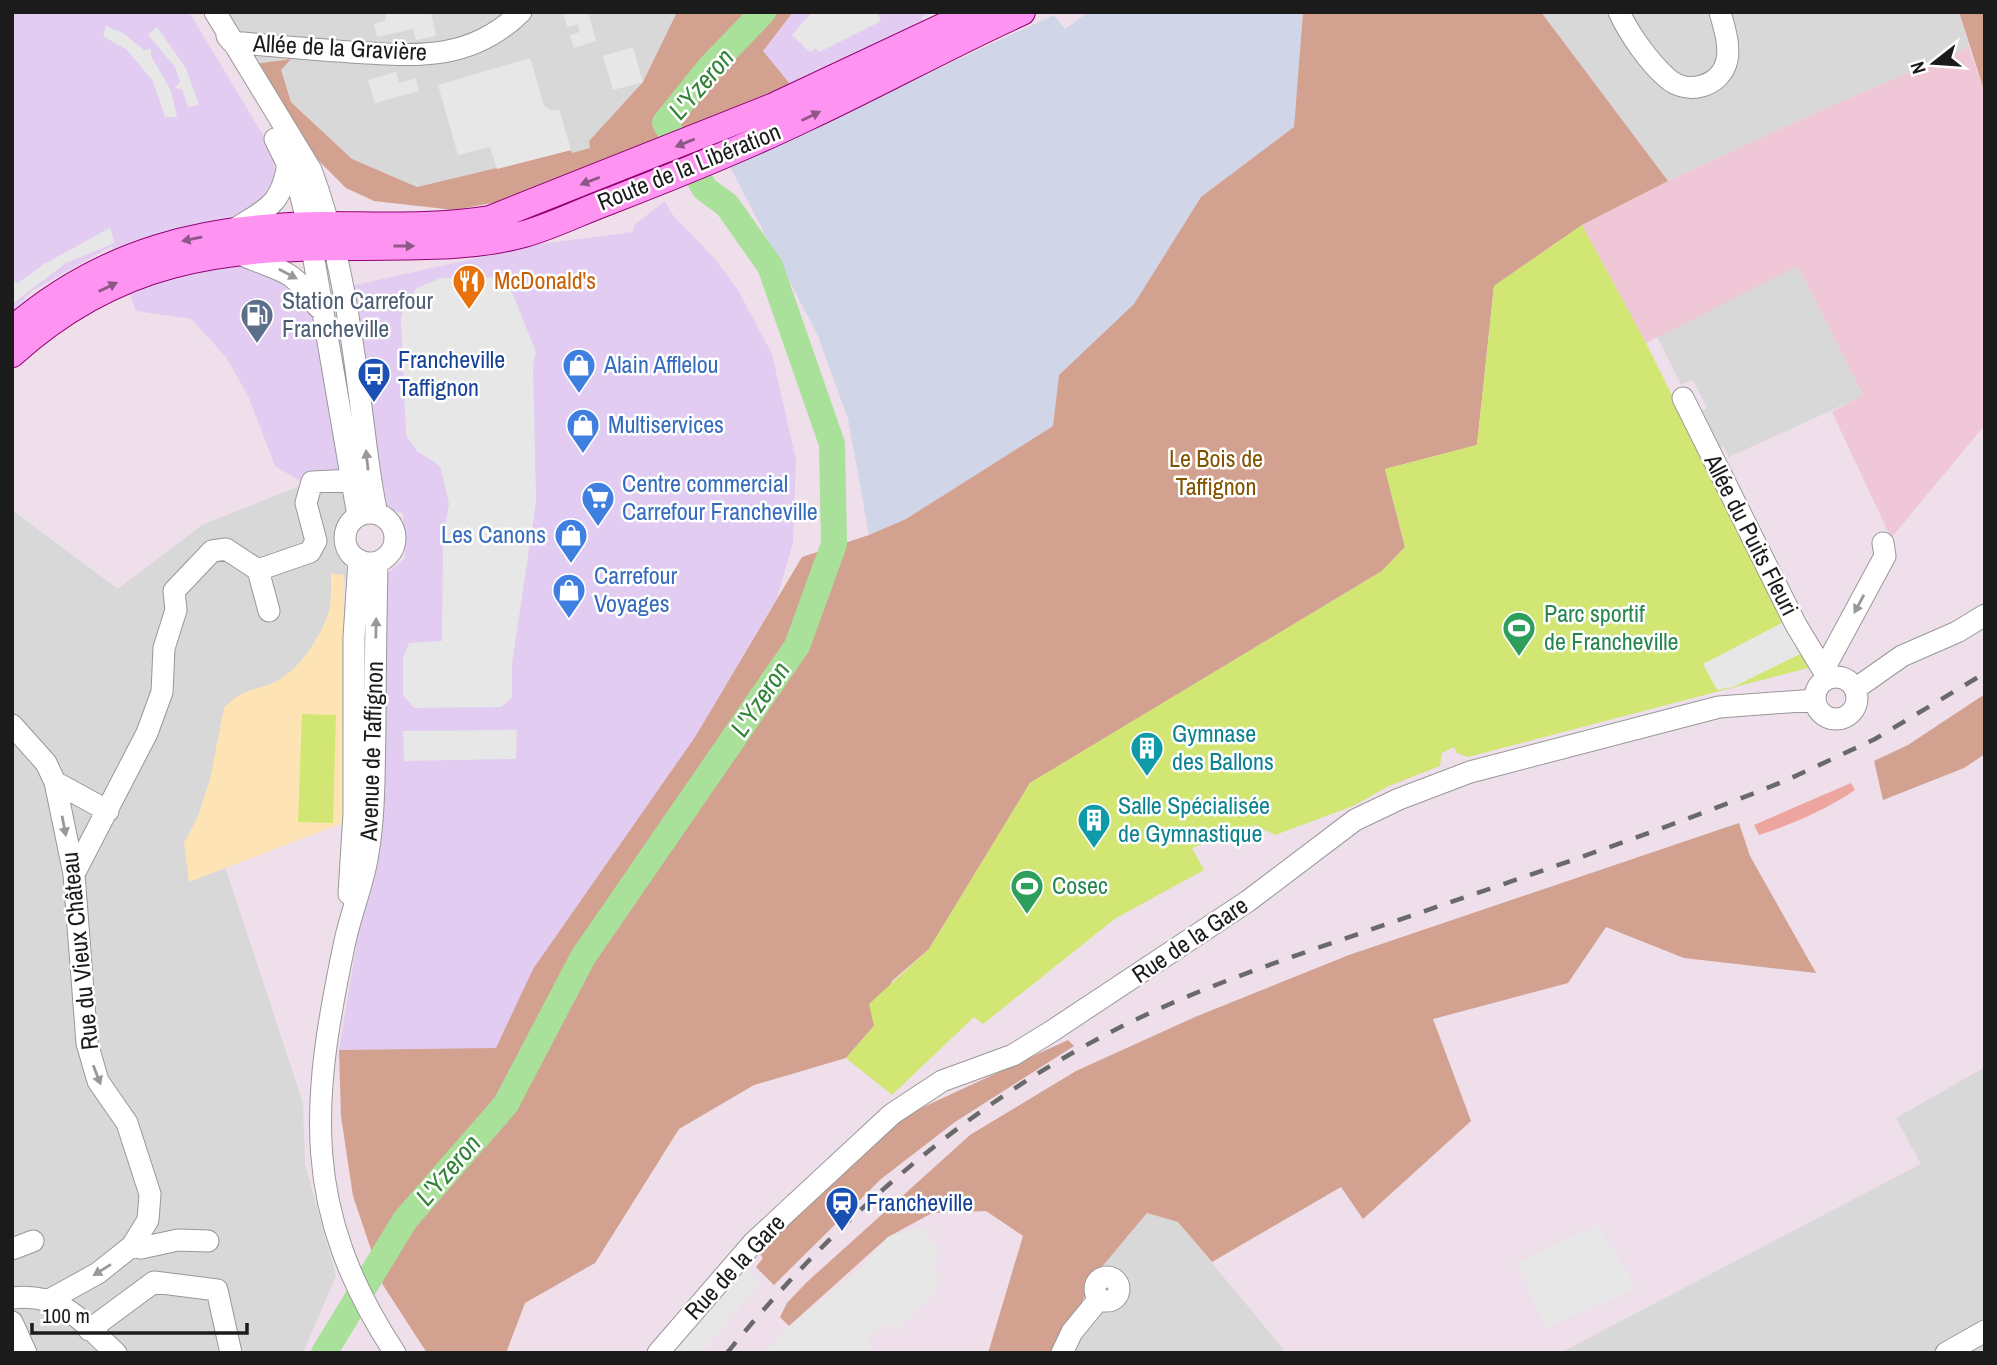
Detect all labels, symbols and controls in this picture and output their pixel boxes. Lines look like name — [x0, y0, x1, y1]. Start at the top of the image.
street label: Allée de la Gravière — [251, 26, 428, 68]
north arrow — [1899, 28, 1969, 98]
water label: L'Yzeron — [660, 41, 741, 127]
text: N — [1904, 59, 1932, 77]
one-way arrow — [801, 110, 821, 122]
street label: Route de la Libération — [592, 115, 785, 217]
one-way arrow — [674, 137, 695, 148]
one-way arrow — [579, 175, 600, 186]
one-way arrow — [181, 234, 203, 245]
one-way arrow — [393, 241, 415, 252]
restaurant icon: McDonald's — [450, 262, 488, 311]
place label: McDonald's — [494, 264, 596, 296]
one-way arrow — [278, 268, 298, 280]
one-way arrow — [98, 281, 118, 293]
place label: Station Carrefour Francheville — [282, 284, 433, 344]
fuel station icon: Station Carrefour Francheville — [238, 296, 276, 345]
place label: Francheville Taffignon — [398, 343, 505, 403]
shop icon: Alain Afflelou — [560, 346, 598, 395]
place label: Alain Afflelou — [603, 348, 719, 380]
bus stop icon: Francheville Taffignon — [355, 355, 393, 404]
shop icon: Multiservices — [564, 406, 602, 455]
place label: Multiservices — [608, 408, 724, 440]
park label: Le Bois de Taffignon — [1169, 442, 1263, 502]
street label: Allée du Puits Fleuri — [1697, 447, 1806, 621]
one-way arrow — [361, 449, 372, 471]
place label: Centre commercial Carrefour Francheville — [622, 467, 818, 527]
supermarket icon: Centre commercial Carrefour Francheville — [579, 479, 617, 528]
shop icon: Les Canons — [552, 516, 590, 565]
place label: Les Canons — [441, 518, 546, 550]
place label: Carrefour Voyages — [594, 559, 678, 619]
shop icon: Carrefour Voyages — [550, 571, 588, 620]
one-way arrow — [1853, 595, 1865, 614]
place label: Parc sportif de Francheville — [1544, 597, 1679, 657]
sports icon: Parc sportif de Francheville — [1500, 609, 1538, 658]
one-way arrow — [370, 617, 382, 639]
water label: L'Yzeron — [722, 654, 797, 743]
street label: Avenue de Taffignon — [352, 660, 390, 842]
place label: Gymnase des Ballons — [1172, 717, 1274, 777]
building icon: Gymnase des Ballons — [1128, 729, 1166, 778]
place label: Salle Spécialisée de Gymnastique — [1118, 789, 1270, 849]
building icon: Salle Spécialisée de Gymnastique — [1075, 801, 1113, 850]
one-way arrow — [59, 815, 70, 837]
street label: Rue du Vieux Château — [53, 851, 105, 1052]
sports icon: Cosec — [1008, 867, 1046, 916]
place label: Cosec — [1052, 869, 1108, 901]
street label: Rue de la Gare — [1125, 889, 1254, 990]
one-way arrow — [92, 1064, 103, 1085]
water label: L'Yzeron — [407, 1127, 488, 1213]
station icon: Francheville — [823, 1184, 861, 1233]
place label: Francheville — [866, 1186, 973, 1218]
street label: Rue de la Gare — [677, 1207, 791, 1326]
one-way arrow — [92, 1264, 111, 1277]
scale bar — [32, 1292, 247, 1336]
text: 100 m — [42, 1301, 90, 1330]

